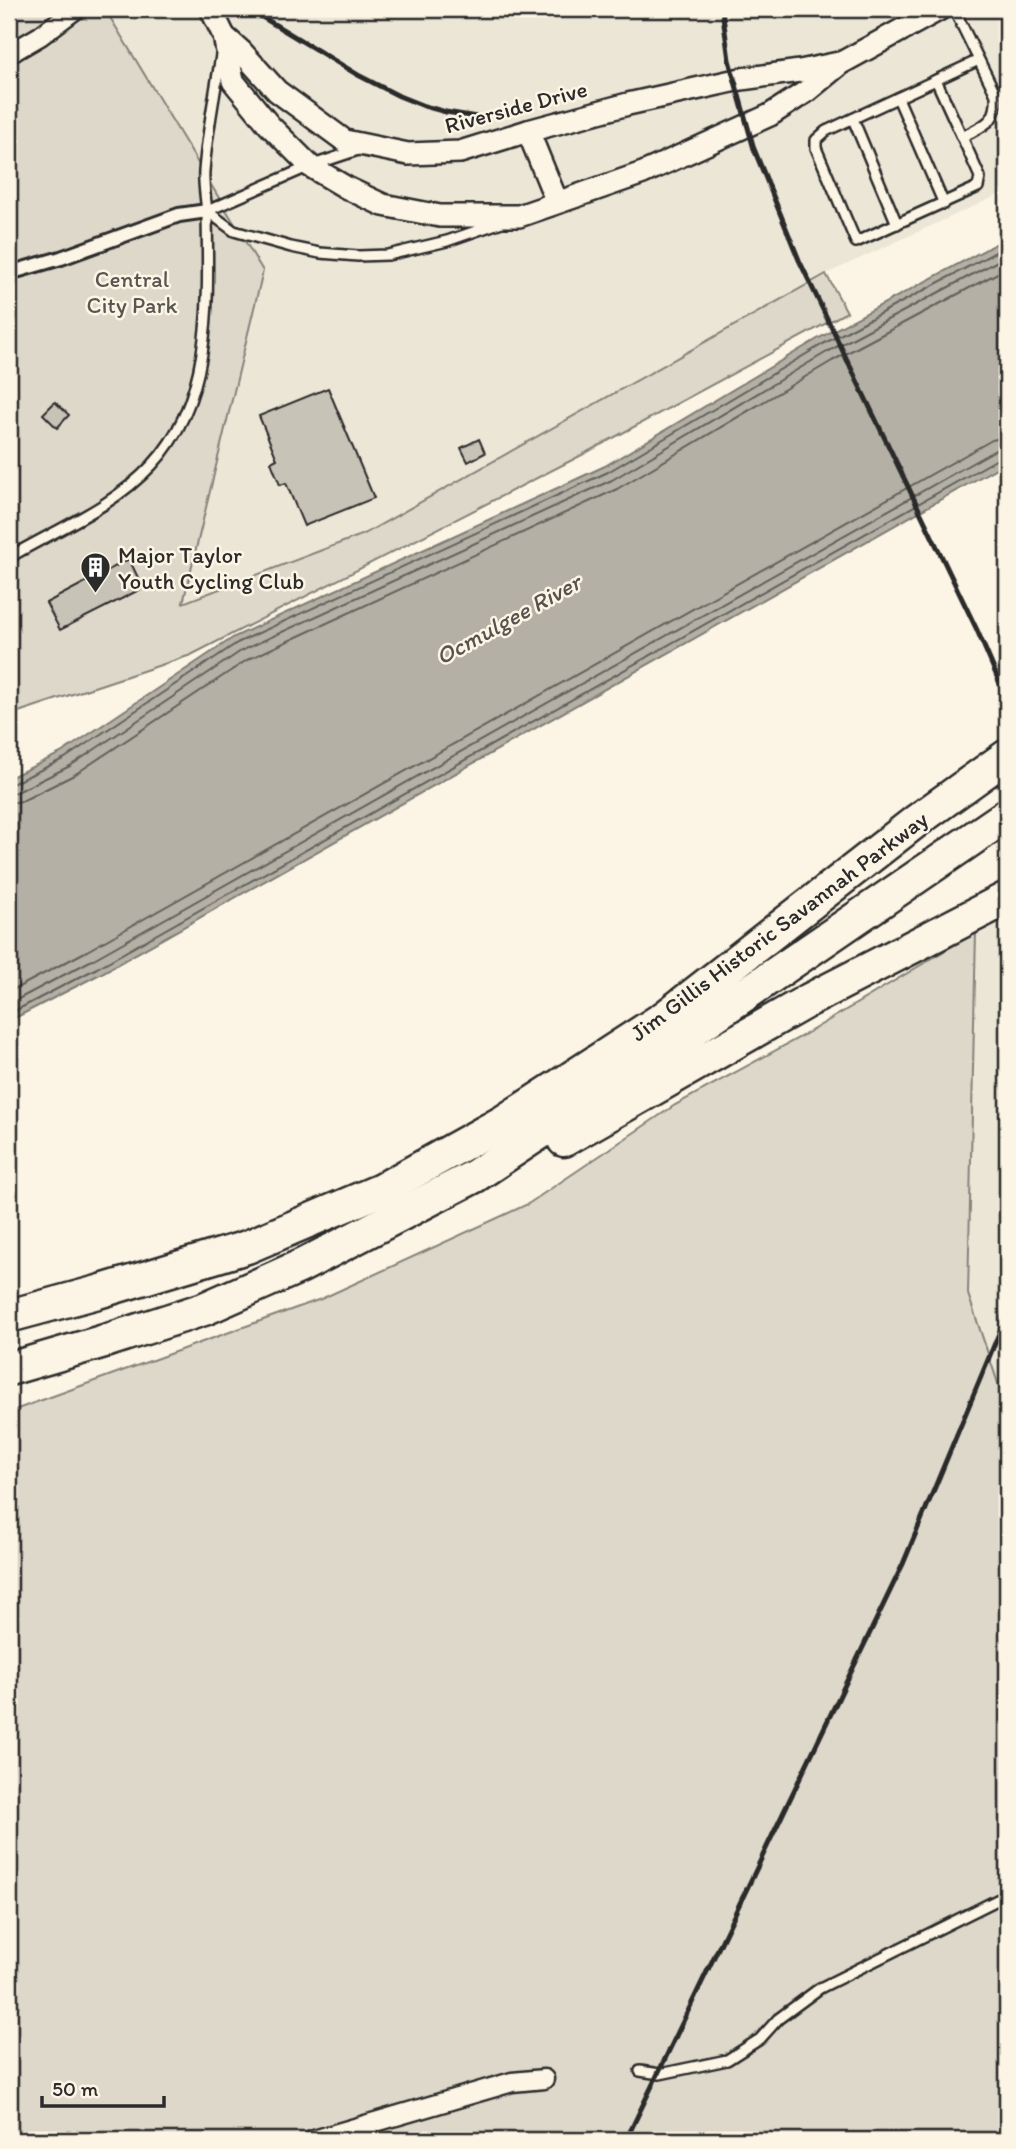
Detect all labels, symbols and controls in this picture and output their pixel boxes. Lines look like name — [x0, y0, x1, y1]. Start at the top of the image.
street label: Riverside Drive — [442, 75, 590, 139]
park label: Central City Park — [87, 265, 177, 319]
place label: Major Taylor Youth Cycling Club — [118, 541, 304, 595]
building icon: Major Taylor Youth Cycling Club — [78, 551, 112, 595]
water label: Ocmulgee River — [430, 566, 588, 671]
street label: Jim Gillis Historic Savannah Parkway — [625, 805, 933, 1047]
scale bar — [42, 2065, 164, 2109]
text: 50 m — [52, 2076, 99, 2101]

